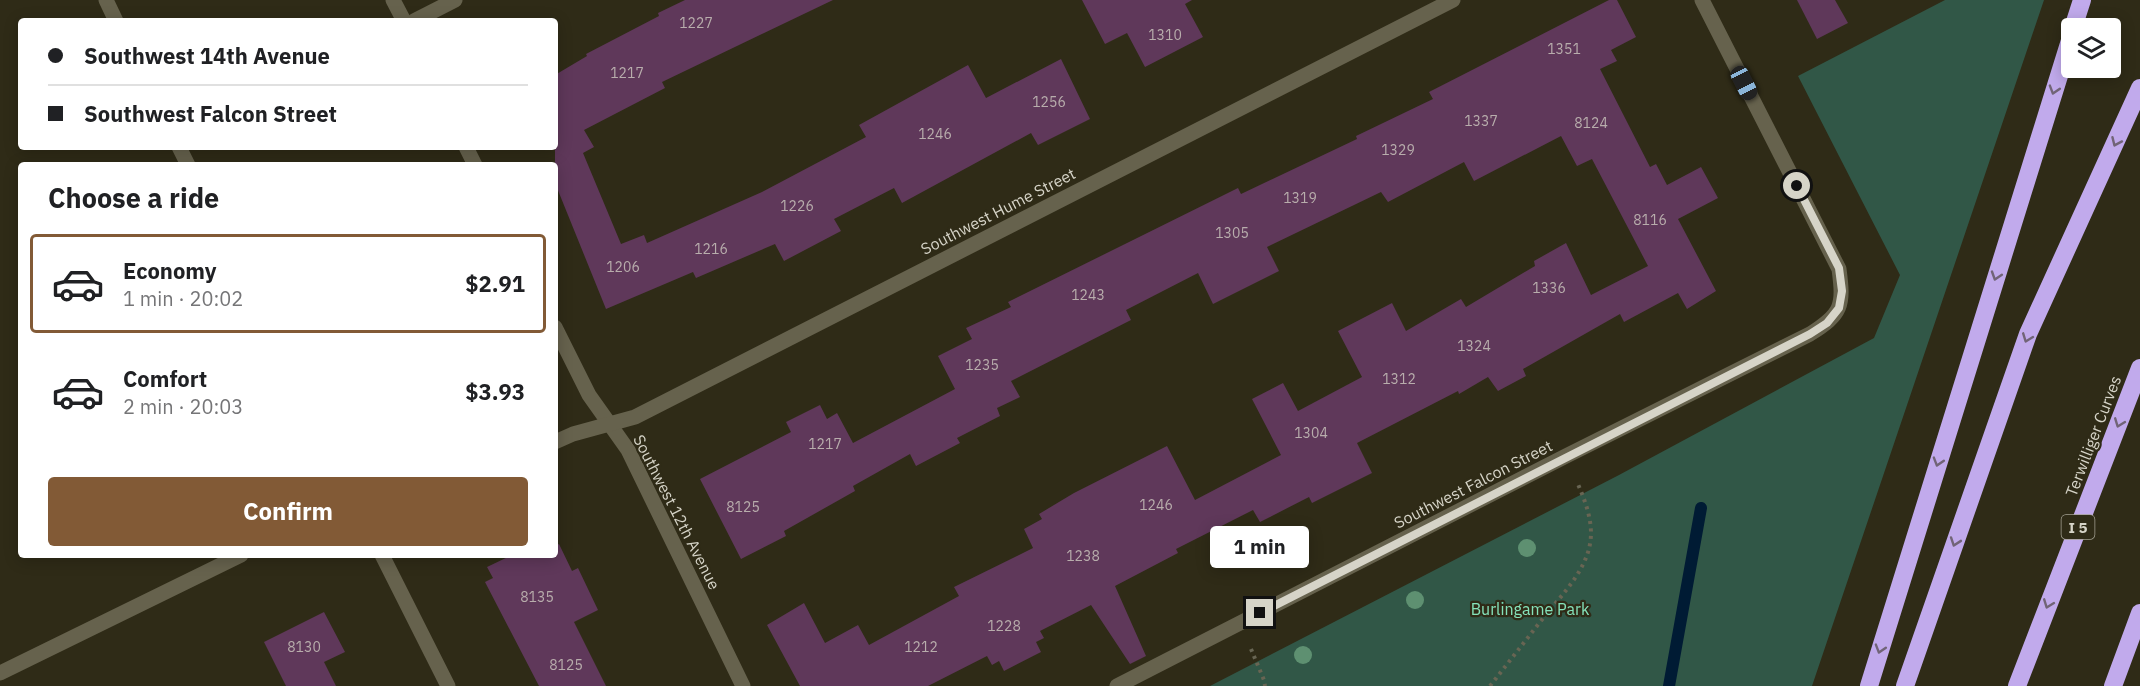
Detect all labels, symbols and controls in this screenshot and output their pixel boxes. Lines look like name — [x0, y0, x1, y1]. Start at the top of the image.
house number: 1227 — [679, 14, 713, 32]
map controls — [2061, 18, 2121, 78]
button: layers — [2061, 18, 2121, 78]
house number: 1310 — [1148, 26, 1182, 44]
house number: 1351 — [1547, 40, 1581, 58]
text: Southwest 14th Avenue — [84, 41, 330, 70]
car — [1728, 63, 1760, 103]
house number: 1217 — [610, 64, 644, 82]
one-way arrow — [2049, 84, 2061, 95]
house number: 1256 — [1032, 93, 1066, 111]
text: Southwest Falcon Street — [84, 99, 337, 128]
house number: 1337 — [1464, 112, 1498, 130]
house number: 8124 — [1574, 114, 1608, 132]
house number: 1246 — [918, 125, 952, 143]
one-way arrow — [2111, 135, 2123, 146]
house number: 1329 — [1381, 141, 1415, 159]
street label: Southwest Hume Street — [917, 163, 1079, 259]
route start — [1783, 172, 1810, 199]
text: Choose a ride — [48, 180, 219, 215]
house number: 1319 — [1283, 189, 1317, 207]
house number: 1226 — [780, 197, 814, 215]
house number: 8116 — [1633, 211, 1667, 229]
house number: 1305 — [1215, 224, 1249, 242]
house number: 1216 — [694, 240, 728, 258]
text: Economy — [123, 256, 217, 285]
icon: car — [51, 257, 105, 311]
house number: 1206 — [606, 258, 640, 276]
text: $2.91 — [465, 269, 525, 298]
one-way arrow — [1991, 270, 2004, 281]
house number: 1336 — [1532, 279, 1566, 297]
text: 1 min · 20:02 — [123, 285, 243, 312]
house number: 1243 — [1071, 286, 1105, 304]
one-way arrow — [2022, 332, 2034, 343]
house number: 1324 — [1457, 337, 1491, 355]
house number: 1235 — [965, 356, 999, 374]
text: Comfort — [123, 364, 207, 393]
icon: car — [51, 365, 105, 419]
house number: 1312 — [1382, 370, 1416, 388]
street label: Terwilliger Curves — [2061, 373, 2125, 499]
text: $3.93 — [465, 377, 525, 406]
text: 2 min · 20:03 — [123, 393, 243, 420]
one-way arrow — [2114, 416, 2126, 427]
house number: 1304 — [1294, 424, 1328, 442]
street label: Southwest 12th Avenue — [629, 431, 725, 593]
house number: 1217 — [808, 435, 842, 453]
street label: Southwest Falcon Street — [1391, 435, 1555, 533]
one-way arrow — [1933, 457, 1945, 467]
button: Confirm — [48, 477, 528, 546]
house number: 1246 — [1139, 496, 1173, 514]
house number: 8125 — [726, 498, 760, 516]
road number: I 5 — [2062, 515, 2094, 539]
callout: 1 min — [1210, 526, 1310, 568]
text: 1 min — [1233, 533, 1286, 560]
one-way arrow — [1949, 536, 1962, 547]
house number: 1238 — [1066, 547, 1100, 565]
house number: 8135 — [520, 588, 554, 606]
route end — [1246, 599, 1273, 626]
park label: Burlingame Park — [1471, 599, 1590, 619]
one-way arrow — [2043, 599, 2056, 609]
house number: 1228 — [987, 617, 1021, 635]
house number: 8130 — [287, 638, 321, 656]
house number: 1212 — [904, 638, 938, 656]
one-way arrow — [1875, 643, 1887, 654]
house number: 8125 — [549, 656, 583, 674]

